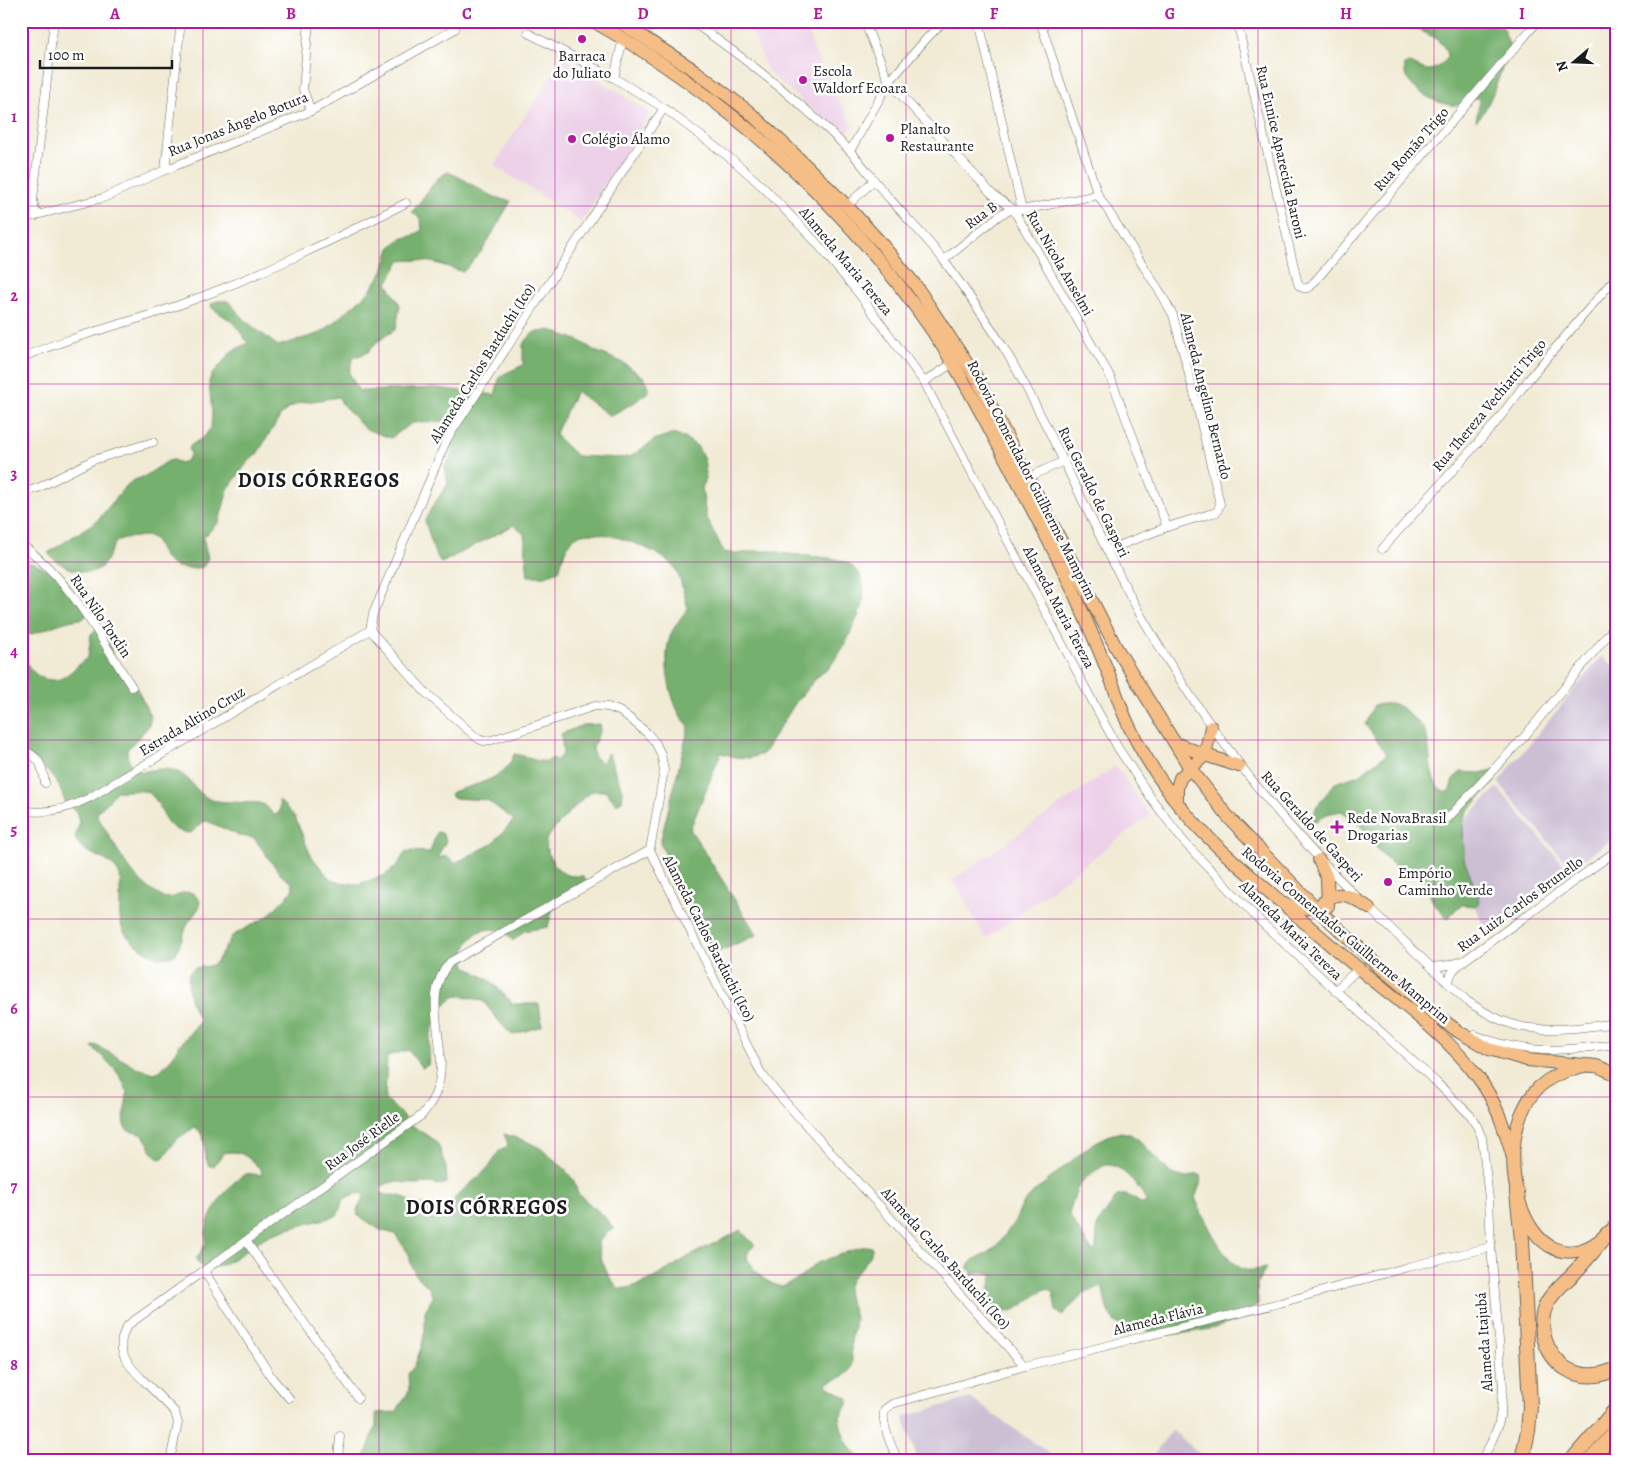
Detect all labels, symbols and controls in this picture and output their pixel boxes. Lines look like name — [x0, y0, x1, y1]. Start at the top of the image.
text: A — [109, 3, 121, 25]
text: B — [286, 3, 296, 25]
text: C — [462, 3, 472, 25]
text: D — [637, 3, 649, 25]
text: E — [813, 3, 823, 25]
text: F — [990, 3, 999, 25]
text: G — [1165, 3, 1175, 25]
text: H — [1340, 3, 1352, 25]
text: I — [1519, 3, 1525, 25]
marker: Barraca do Juliato — [576, 33, 588, 45]
scale bar — [40, 38, 172, 70]
north arrow — [1550, 38, 1600, 88]
text: 100 m — [48, 45, 85, 65]
place label: Barraca do Juliato — [553, 46, 611, 83]
text: N — [1552, 58, 1573, 74]
place label: Escola Waldorf Ecoara — [812, 61, 907, 98]
street label: Rua Eunice Aparecida Baroni — [1251, 63, 1311, 241]
marker: Escola Waldorf Ecoara — [797, 74, 809, 86]
street label: Rua Jonas Ângelo Botura — [165, 87, 311, 161]
street label: Rua Romão Trigo — [1369, 103, 1453, 195]
text: 1 — [11, 106, 17, 128]
place label: Planalto Restaurante — [900, 119, 974, 156]
place label: Colégio Álamo — [582, 129, 670, 149]
marker: Planalto Restaurante — [884, 132, 896, 144]
marker: Colégio Álamo — [566, 133, 578, 145]
street label: Rua B — [961, 196, 1001, 234]
street label: Alameda Maria Tereza — [794, 202, 897, 320]
street label: Rua Nicola Anselmi — [1022, 207, 1098, 319]
street label: Alameda Carlos Barduchi (Ico) — [424, 279, 539, 448]
text: 2 — [10, 285, 18, 307]
street label: Alameda Angelino Bernardo — [1175, 309, 1236, 482]
street label: Rua Thereza Vechiatti Trigo — [1427, 334, 1551, 476]
street label: Rodovia Comendador Guilherme Mamprim — [963, 357, 1102, 604]
street label: Rua Geraldo de Gasperi — [1054, 423, 1134, 561]
text: 3 — [11, 463, 18, 485]
district label: DOIS CÓRREGOS — [238, 467, 400, 494]
street label: Alameda Maria Tereza — [1018, 541, 1100, 672]
street label: Rua Nilo Tordin — [66, 570, 136, 662]
text: 4 — [10, 641, 18, 663]
street label: Estrada Altino Cruz — [135, 681, 249, 761]
street label: Rua Geraldo de Gasperi — [1257, 766, 1367, 886]
place label: Rede NovaBrasil Drogarias — [1347, 808, 1447, 845]
text: 5 — [11, 819, 18, 841]
marker: Rede NovaBrasil Drogarias — [1331, 821, 1343, 833]
street label: Rodovia Comendador Guilherme Mamprim — [1238, 842, 1455, 1029]
street label: Alameda Carlos Barduchi (Ico) — [658, 850, 760, 1025]
street label: Rua Luiz Carlos Brunello — [1453, 851, 1587, 957]
place label: Empório Caminho Verde — [1398, 863, 1493, 900]
street label: Alameda Maria Tereza — [1234, 875, 1347, 984]
marker: Empório Caminho Verde — [1382, 876, 1394, 888]
text: 6 — [10, 998, 18, 1020]
street label: Rua José Rielle — [320, 1107, 404, 1175]
text: 7 — [11, 1176, 18, 1198]
street label: Alameda Carlos Barduchi (Ico) — [876, 1182, 1015, 1333]
district label: DOIS CÓRREGOS — [406, 1194, 568, 1221]
street label: Alameda Itajubá — [1471, 1291, 1498, 1394]
street label: Alameda Flávia — [1110, 1298, 1205, 1340]
text: 8 — [10, 1354, 18, 1376]

